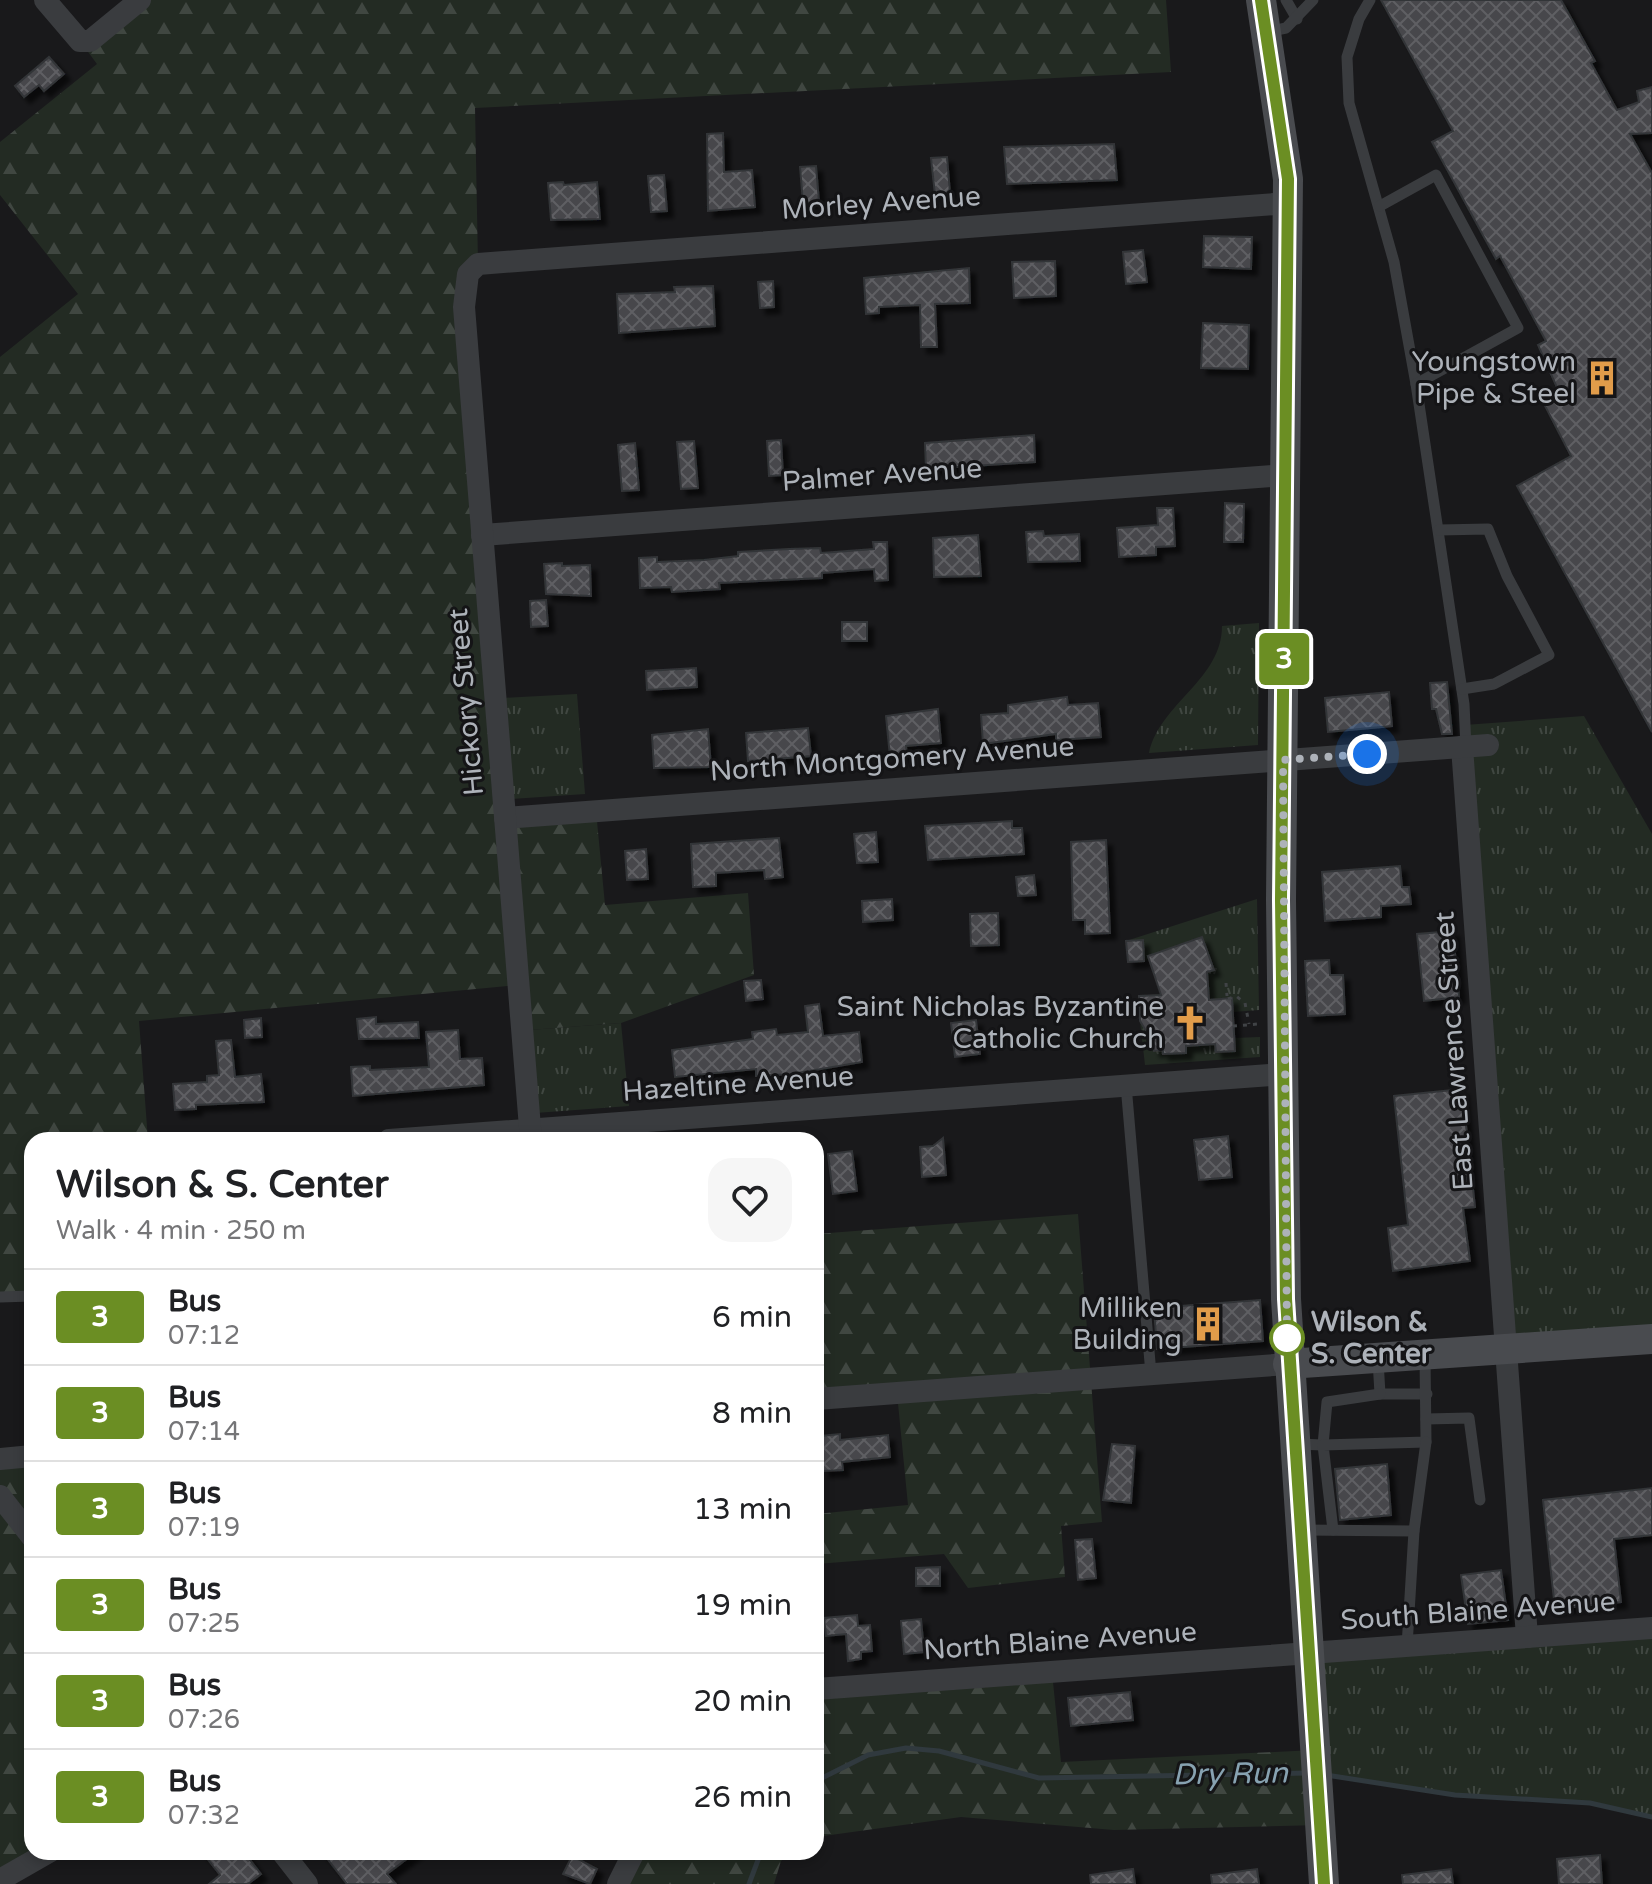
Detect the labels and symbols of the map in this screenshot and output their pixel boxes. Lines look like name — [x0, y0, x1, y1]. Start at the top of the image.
street label: Morley Avenue — [780, 179, 982, 227]
place label: Youngstown Pipe & Steel — [1412, 345, 1576, 411]
building icon: Youngstown Pipe & Steel — [1583, 359, 1621, 397]
street label: Palmer Avenue — [781, 451, 983, 499]
street label: Hickory Street — [441, 607, 491, 797]
line badge: 3 — [1258, 633, 1310, 685]
street label: North Montgomery Avenue — [709, 729, 1075, 789]
your location — [1347, 734, 1387, 774]
street label: East Lawrence Street — [1427, 910, 1481, 1192]
place label: Saint Nicholas Byzantine Catholic Church — [837, 990, 1164, 1056]
church icon: Saint Nicholas Byzantine Catholic Church — [1171, 1004, 1209, 1042]
street label: Hazeltine Avenue — [621, 1059, 855, 1109]
place label: Milliken Building — [1072, 1291, 1182, 1357]
building icon: Milliken Building — [1189, 1305, 1227, 1343]
place label: Wilson & S. Center — [1311, 1305, 1433, 1371]
marker: Wilson & S. Center — [1270, 1321, 1304, 1355]
street label: South Blaine Avenue — [1339, 1584, 1617, 1638]
street label: North Blaine Avenue — [922, 1614, 1198, 1668]
water label: Dry Run — [1172, 1754, 1289, 1794]

